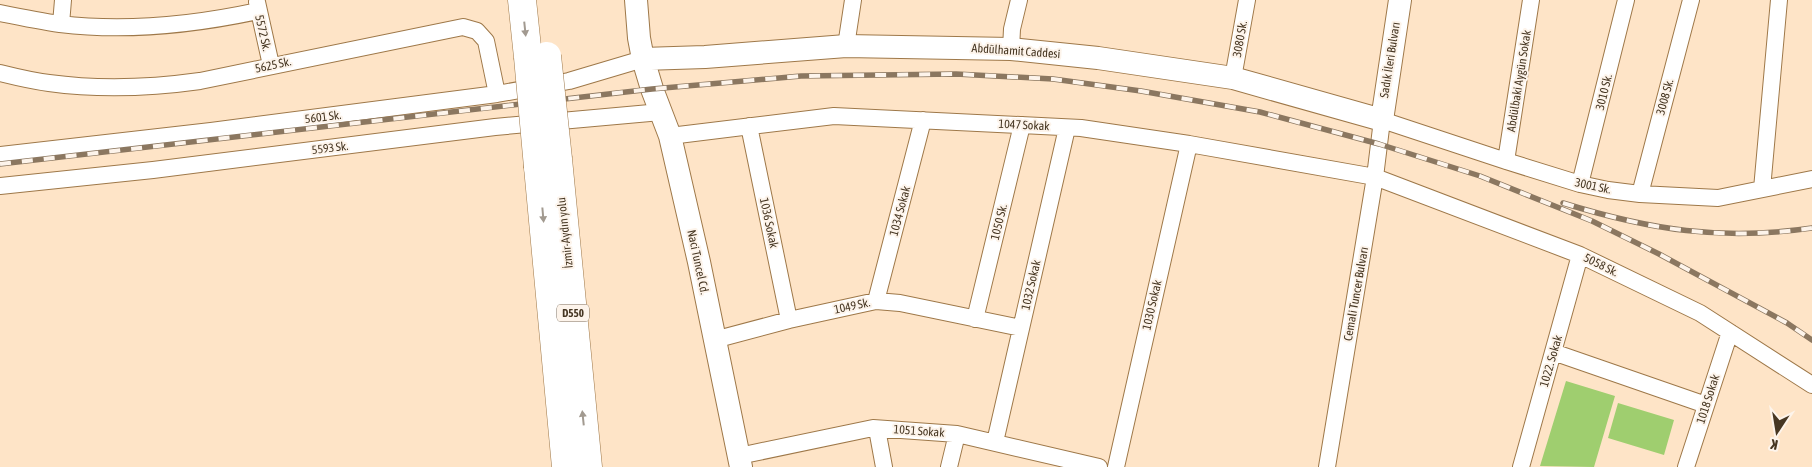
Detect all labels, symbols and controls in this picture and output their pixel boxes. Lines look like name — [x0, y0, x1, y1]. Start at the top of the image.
street label: 5572 Sk. — [252, 14, 274, 52]
street label: 3080 Sk. — [1230, 20, 1250, 58]
one-way arrow — [521, 21, 529, 37]
street label: Sadık İleri Bulvarı — [1377, 21, 1403, 99]
street label: Abdülbaki Aygün Sokak — [1504, 28, 1534, 133]
street label: Abdülhamit Caddesi — [971, 41, 1061, 61]
street label: 5625 Sk. — [254, 54, 292, 76]
street label: 3010 Sk. — [1593, 73, 1615, 111]
street label: 3008 Sk. — [1653, 77, 1677, 117]
street label: 5601 Sk. — [304, 108, 342, 126]
street label: 1047 Sokak — [998, 117, 1051, 133]
street label: 5593 Sk. — [311, 139, 349, 157]
street label: 3001 Sk. — [1574, 175, 1612, 197]
street label: 1034 Sokak — [887, 184, 914, 237]
street label: İzmir-Aydın yolu — [554, 197, 576, 269]
street label: 1036 Sokak — [757, 197, 781, 250]
street label: 1050 Sk. — [988, 203, 1010, 241]
one-way arrow — [539, 207, 547, 223]
street label: Naci Tuncel Cd. — [684, 228, 712, 296]
street label: Cemali Tuncer Bulvarı — [1341, 246, 1371, 342]
street label: 5058 Sk. — [1581, 251, 1621, 279]
street label: 1032 Sokak — [1018, 258, 1044, 311]
street label: 1030 Sokak — [1139, 278, 1165, 331]
street label: 1049 Sk. — [833, 295, 871, 317]
road number: D550 — [557, 304, 589, 322]
street label: 1022. Sokak — [1537, 333, 1565, 388]
street label: 1018 Sokak — [1693, 372, 1723, 425]
north arrow — [1752, 407, 1802, 457]
one-way arrow — [579, 410, 587, 426]
street label: 1051 Sokak — [893, 422, 946, 440]
text: K — [1769, 436, 1779, 453]

